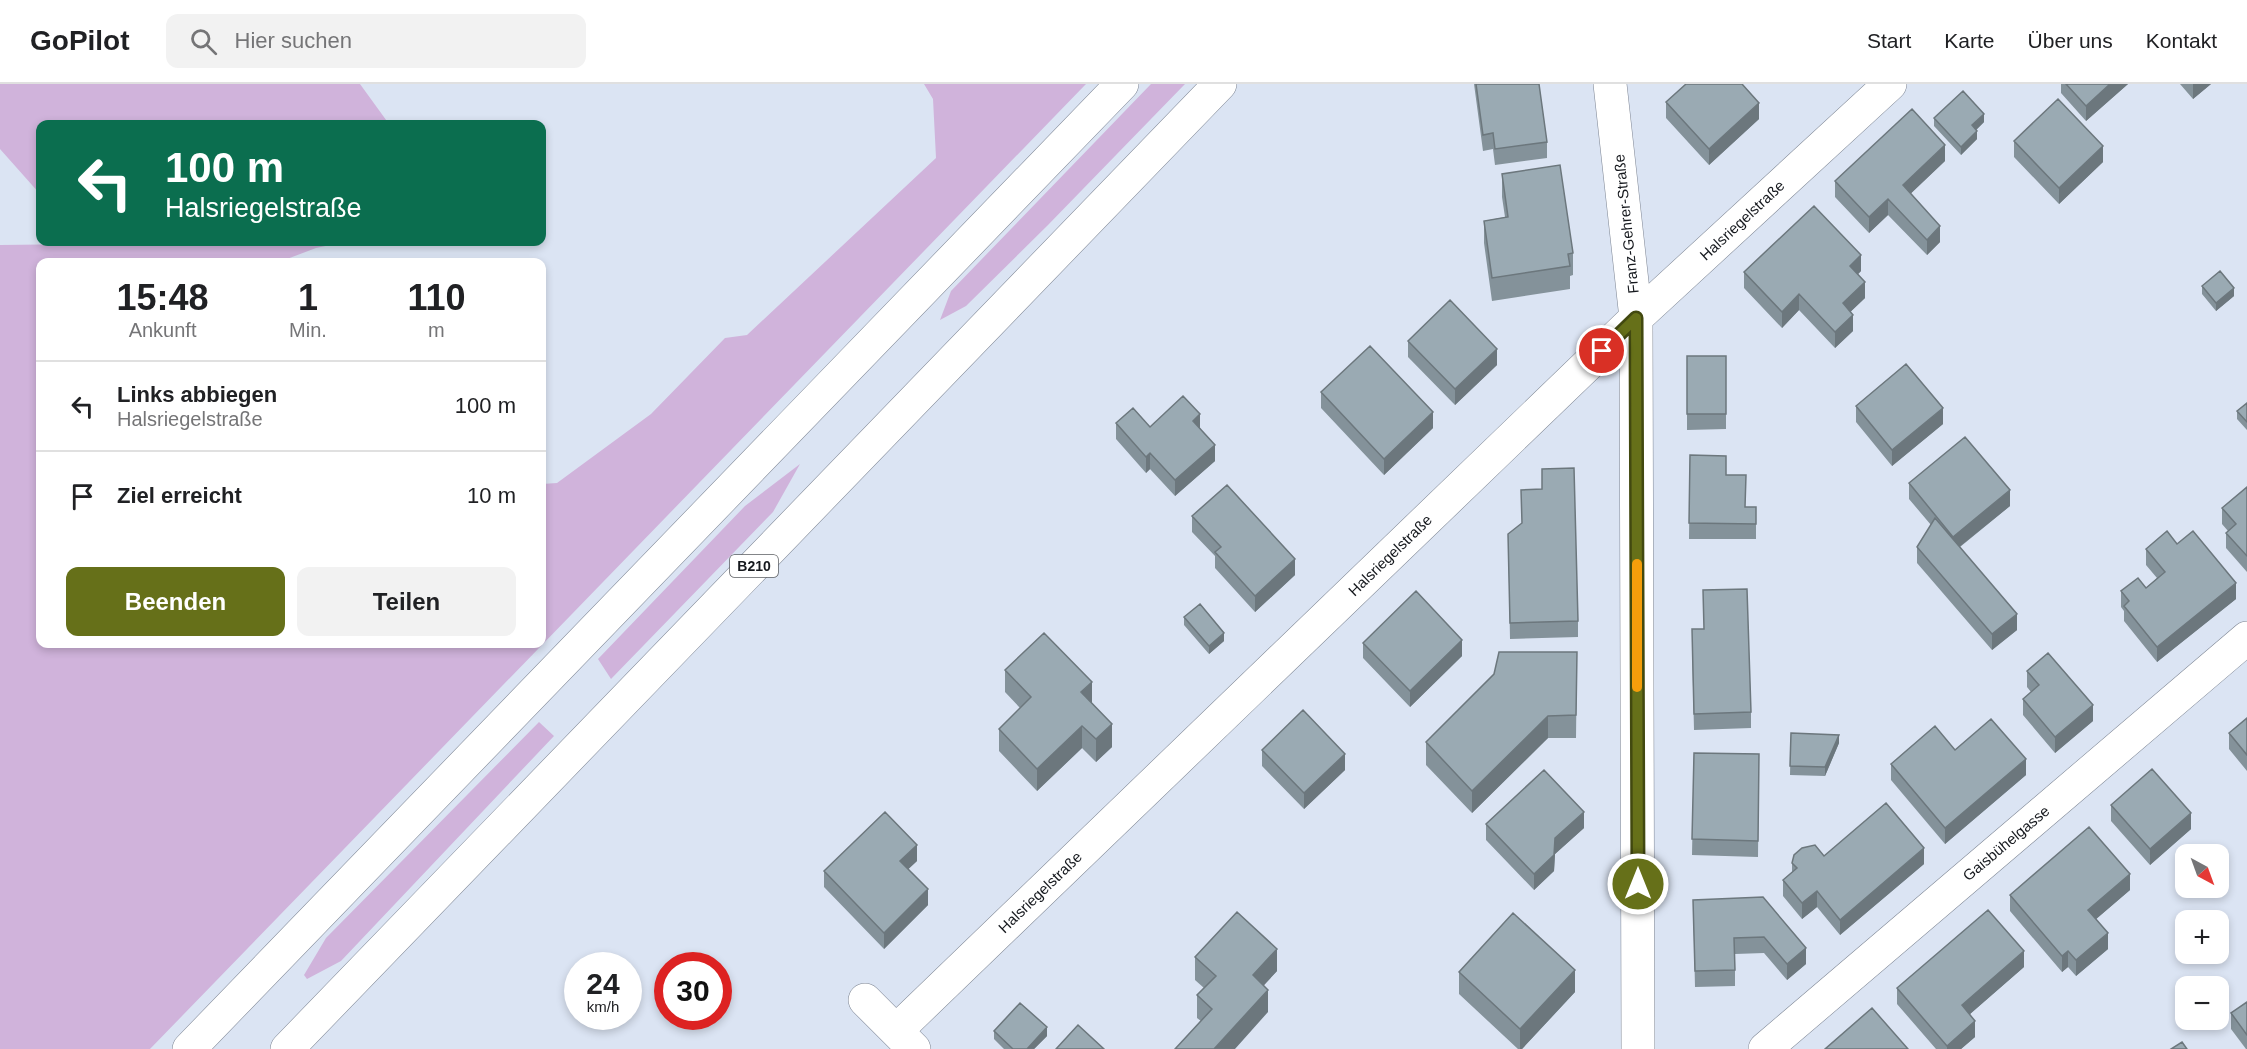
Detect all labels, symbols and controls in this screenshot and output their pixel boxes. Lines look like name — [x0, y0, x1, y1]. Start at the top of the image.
search box — [166, 14, 586, 68]
text: GoPilot — [30, 25, 130, 56]
icon: search — [187, 25, 220, 58]
text: Hier suchen — [235, 28, 352, 53]
text: Start — [1867, 29, 1911, 52]
text: Karte — [1944, 29, 1995, 52]
text: Über uns — [2028, 29, 2113, 52]
text: Kontakt — [2146, 29, 2217, 52]
icon: left — [66, 144, 144, 222]
text: 100 m — [165, 144, 284, 191]
street label: Franz-Gehrer-Straße — [1610, 153, 1642, 295]
street label: Halsriegelstraße — [1696, 177, 1788, 263]
text: Halsriegelstraße — [165, 193, 362, 223]
text: 15:48 — [117, 277, 209, 318]
text: 1 — [298, 277, 318, 318]
text: 110 — [407, 277, 465, 318]
text: Ankunft — [129, 319, 196, 341]
text: Min. — [289, 319, 327, 341]
text: m — [428, 319, 445, 341]
pin — [1576, 325, 1627, 376]
icon: arrive — [1585, 334, 1618, 367]
text: Links abbiegen — [117, 382, 277, 407]
icon: left — [66, 390, 99, 423]
text: 100 m — [455, 393, 516, 418]
text: Halsriegelstraße — [117, 408, 263, 430]
icon: arrive — [66, 480, 99, 513]
text: Ziel erreicht — [117, 483, 242, 508]
text: 10 m — [467, 483, 516, 508]
street label: Halsriegelstraße — [1345, 511, 1435, 599]
road number: B210 — [730, 555, 778, 577]
button: Beenden — [66, 567, 285, 636]
button: Teilen — [297, 567, 516, 636]
street label: Gaisbühelgasse — [1959, 802, 2053, 884]
north arrow — [2175, 844, 2229, 898]
map controls — [2175, 844, 2229, 1030]
street label: Halsriegelstraße — [995, 848, 1085, 936]
position arrow — [1606, 852, 1670, 916]
button: + — [2175, 910, 2229, 964]
speed limit sign: 30 — [654, 952, 732, 1030]
text: 24 — [586, 967, 620, 1000]
button: − — [2175, 976, 2229, 1030]
text: km/h — [587, 998, 619, 1015]

